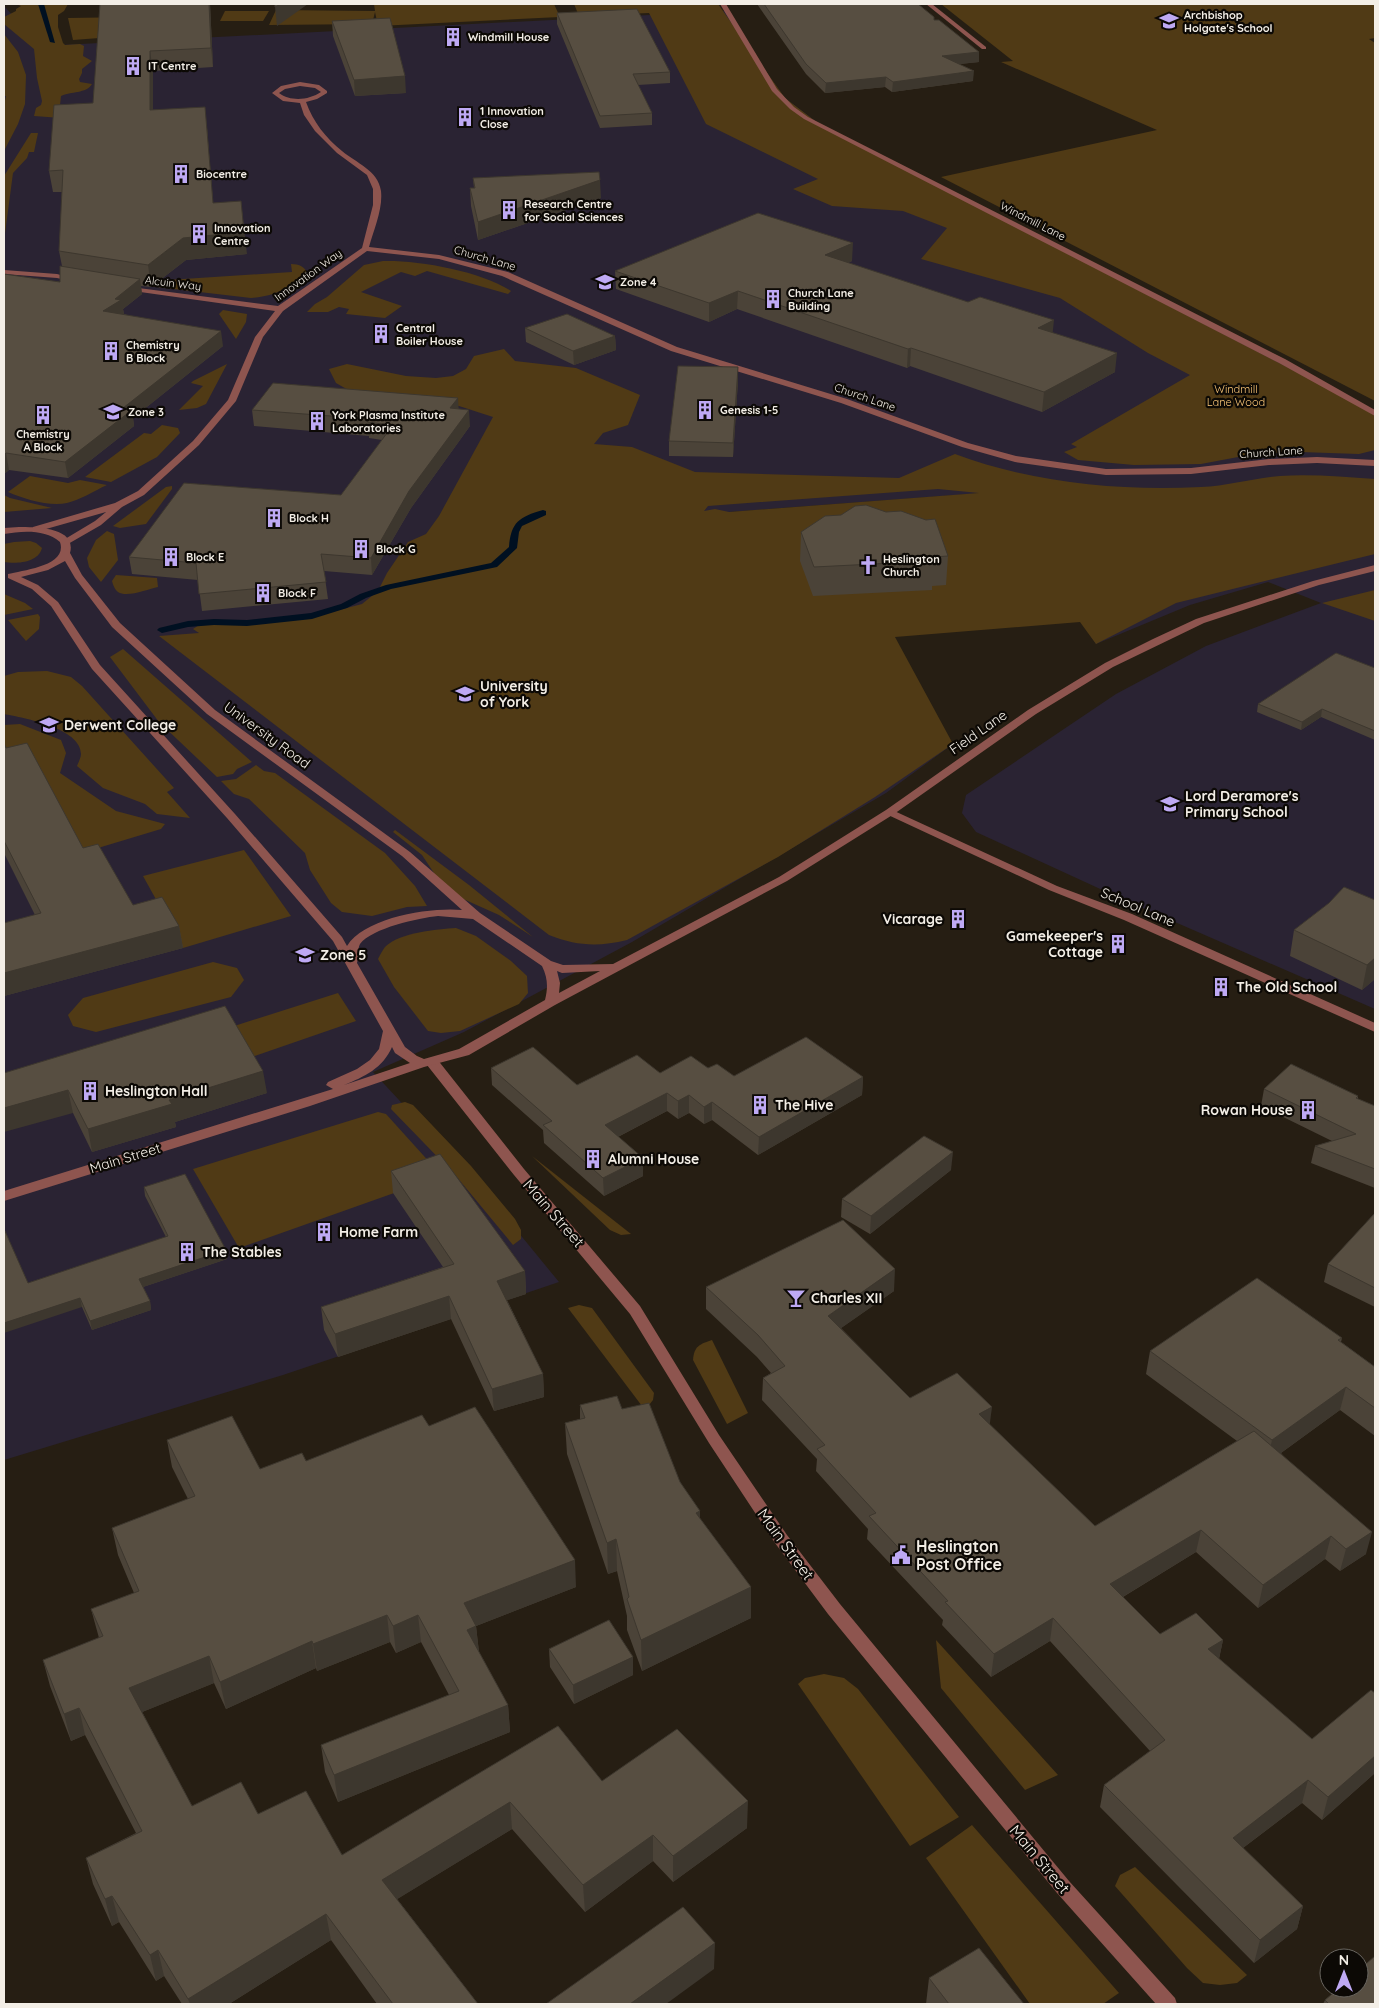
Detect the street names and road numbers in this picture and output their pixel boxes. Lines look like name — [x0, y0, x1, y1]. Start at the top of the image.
street label: Windmill Lane — [998, 199, 1068, 243]
street label: Church Lane — [452, 242, 518, 274]
street label: Innovation Way — [272, 246, 344, 304]
street label: Alcuin Way — [144, 273, 202, 293]
street label: Church Lane — [833, 380, 897, 414]
street label: Church Lane — [1239, 443, 1303, 461]
street label: University Road — [220, 698, 314, 772]
street label: Field Lane — [946, 706, 1010, 758]
street label: School Lane — [1098, 883, 1178, 931]
street label: Main Street — [87, 1139, 163, 1177]
street label: Main Street — [519, 1175, 589, 1251]
street label: Main Street — [753, 1504, 819, 1584]
street label: Main Street — [1005, 1821, 1075, 1897]

